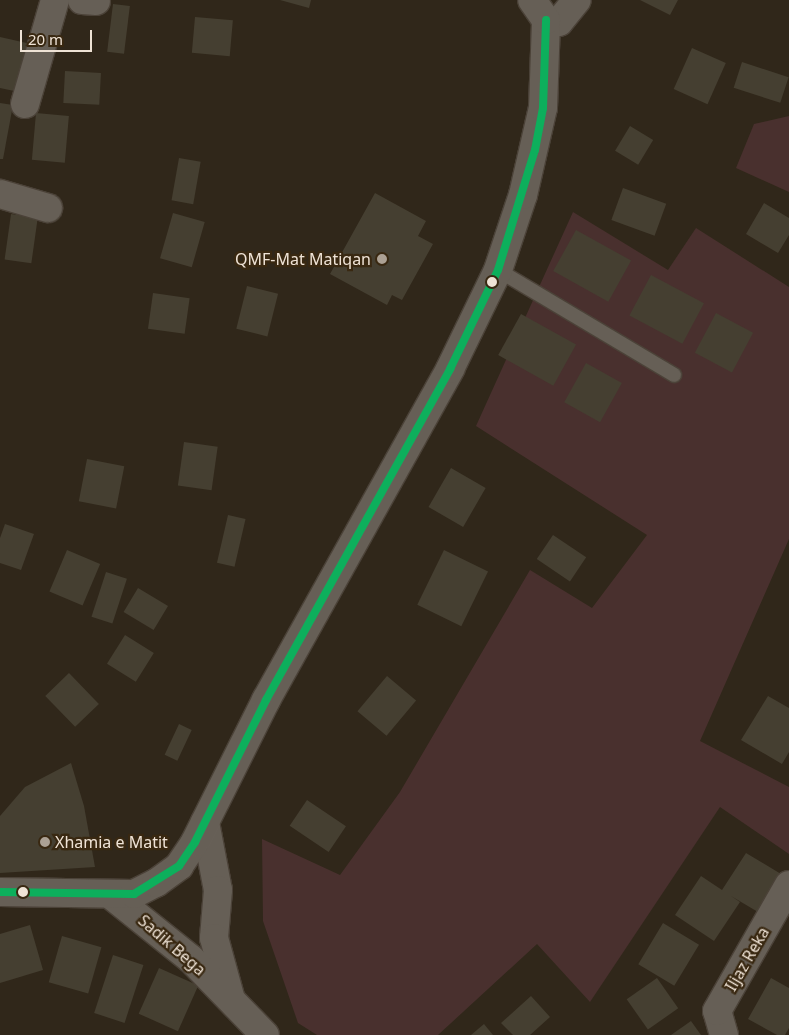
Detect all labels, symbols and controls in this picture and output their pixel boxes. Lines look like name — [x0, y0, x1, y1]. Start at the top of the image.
scale bar — [22, 20, 95, 52]
text: 20 m — [28, 29, 63, 49]
place label: QMF-Mat Matiqan — [235, 249, 371, 269]
marker: QMF-Mat Matiqan — [375, 252, 389, 266]
unlabelled marker — [487, 277, 497, 287]
place label: Xhamia e Matit — [55, 832, 168, 852]
marker: Xhamia e Matit — [39, 836, 51, 848]
unlabelled marker — [18, 887, 28, 897]
street label: Sadik Bega — [135, 911, 209, 979]
street label: Iljaz Reka — [721, 924, 773, 994]

